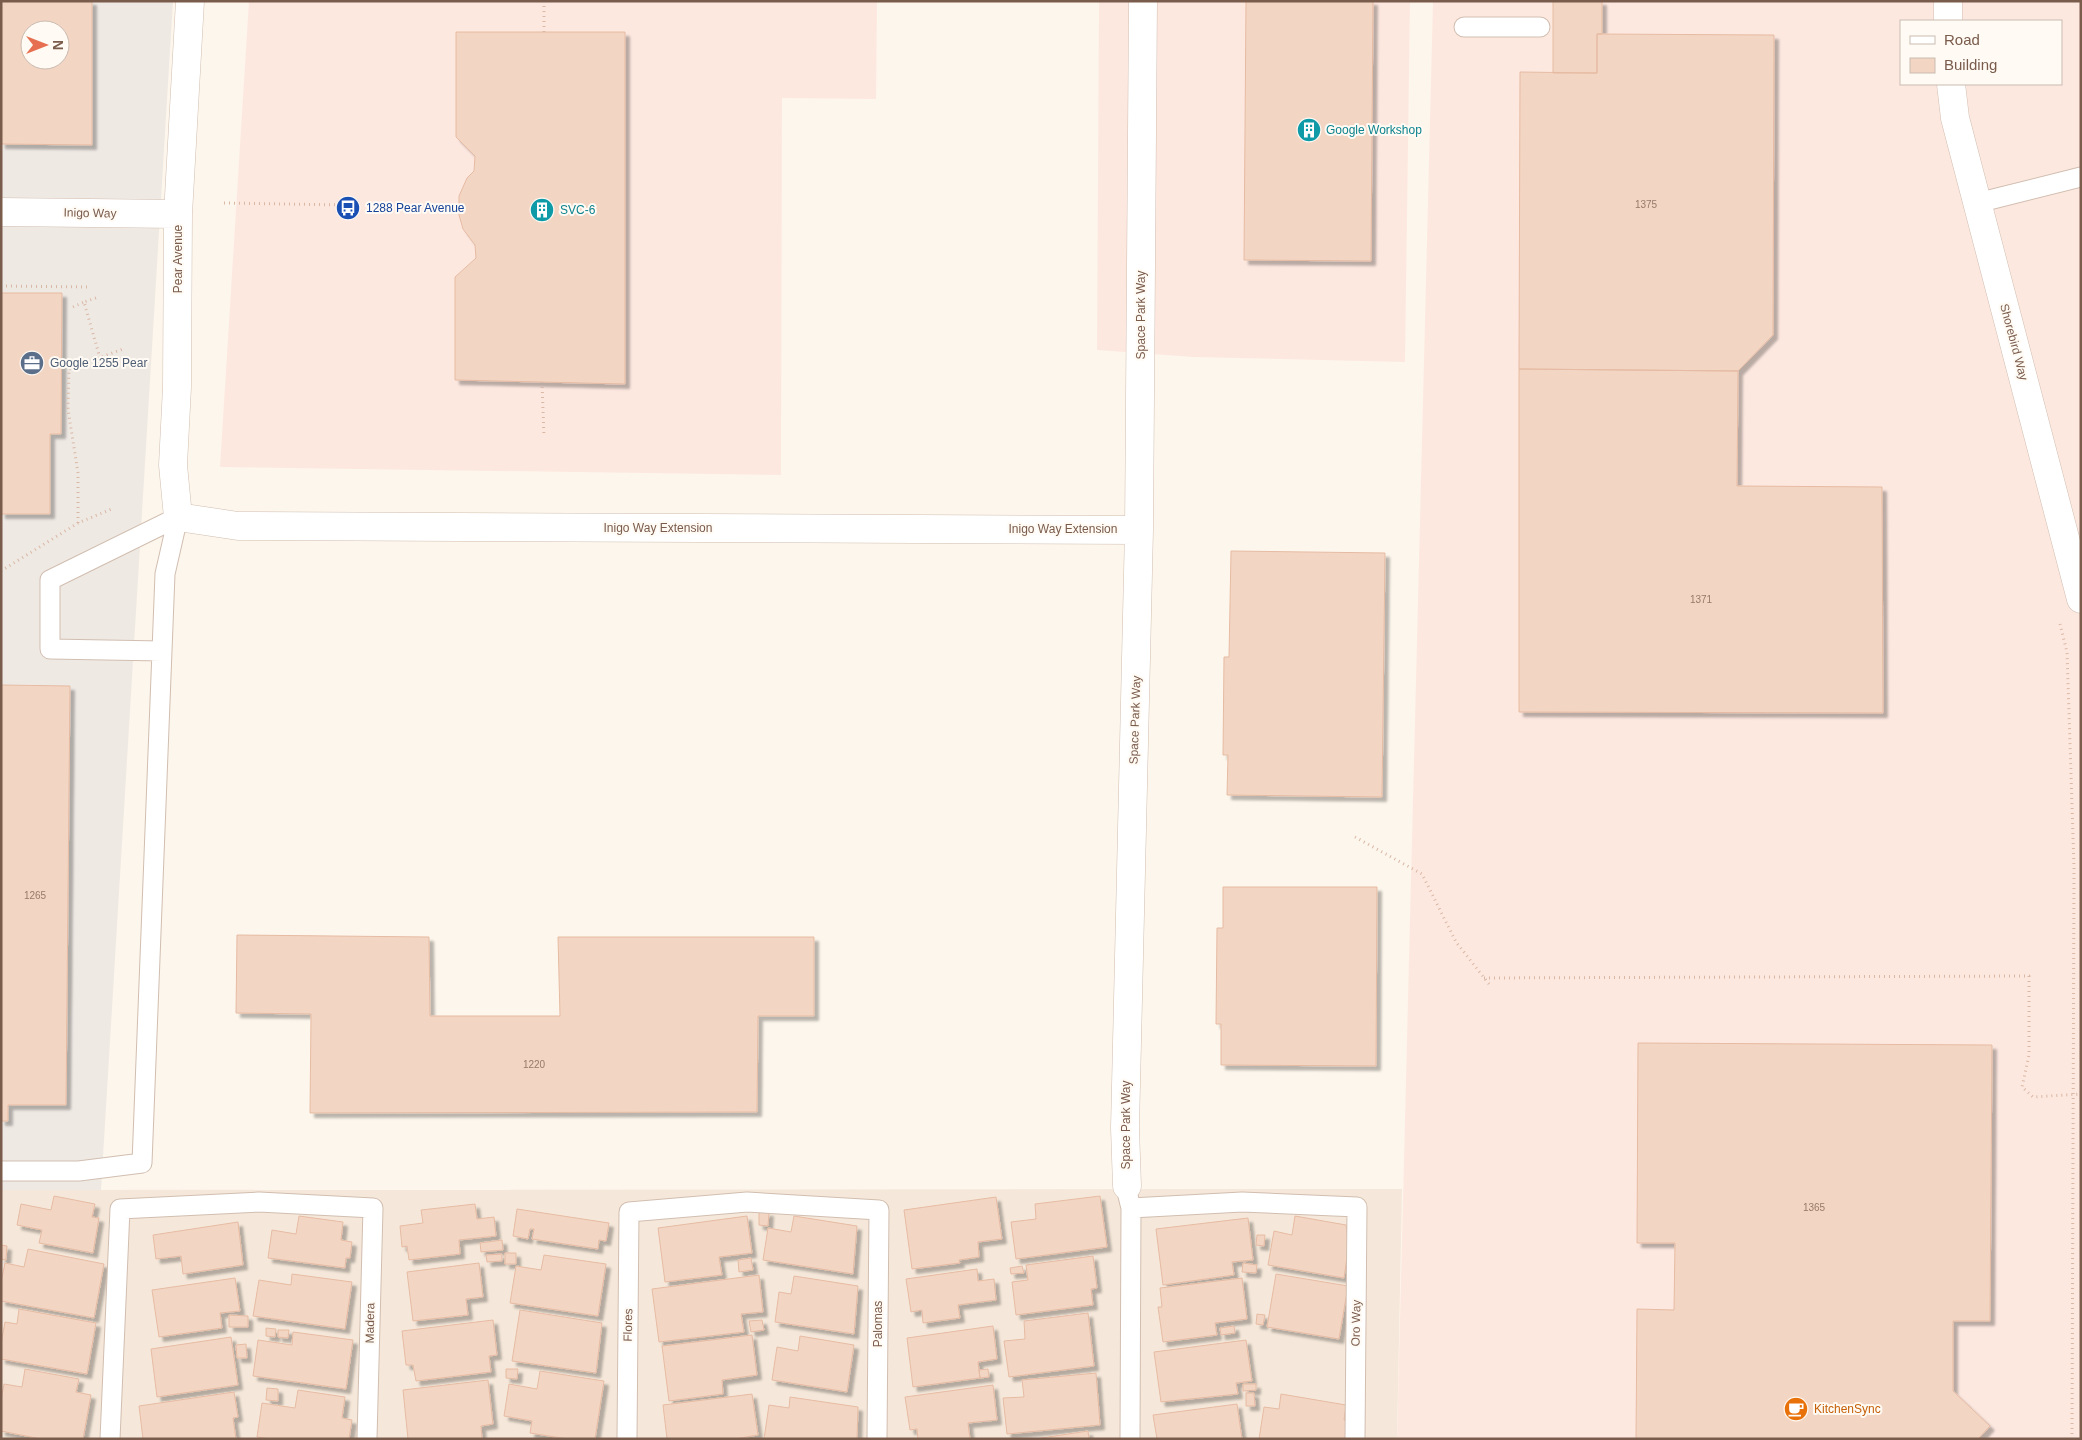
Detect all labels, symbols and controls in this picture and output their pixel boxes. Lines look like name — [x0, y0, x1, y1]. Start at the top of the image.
north arrow — [20, 20, 70, 70]
legend — [1900, 20, 2062, 85]
text: Road — [1944, 31, 1980, 48]
text: N — [50, 40, 66, 50]
text: Building — [1944, 56, 1997, 73]
building icon: Google Workshop — [1296, 117, 1322, 143]
place label: Google Workshop — [1326, 123, 1422, 137]
bus stop icon: 1288 Pear Avenue — [335, 195, 361, 221]
building icon: SVC-6 — [529, 197, 555, 223]
house number: 1375 — [1635, 199, 1658, 210]
place label: 1288 Pear Avenue — [366, 201, 465, 215]
place label: SVC-6 — [560, 203, 596, 217]
street label: Inigo Way — [63, 206, 117, 220]
street label: Pear Avenue — [171, 224, 185, 293]
street label: Space Park Way — [1134, 271, 1148, 359]
street label: Shorebird Way — [1997, 302, 2031, 382]
office icon: Google 1255 Pear — [19, 350, 45, 376]
place label: Google 1255 Pear — [50, 356, 147, 370]
street label: Inigo Way Extension — [604, 521, 712, 535]
street label: Inigo Way Extension — [1009, 522, 1117, 536]
house number: 1371 — [1690, 594, 1713, 605]
street label: Space Park Way — [1126, 675, 1144, 765]
house number: 1265 — [24, 890, 47, 901]
house number: 1220 — [523, 1059, 546, 1070]
street label: Space Park Way — [1119, 1081, 1133, 1169]
house number: 1365 — [1803, 1202, 1826, 1213]
street label: Oro Way — [1349, 1299, 1363, 1347]
street label: Palomas — [871, 1301, 885, 1347]
street label: Madera — [363, 1302, 377, 1343]
street label: Flores — [621, 1308, 635, 1342]
cafe icon: KitchenSync — [1783, 1396, 1809, 1422]
place label: KitchenSync — [1814, 1402, 1881, 1416]

